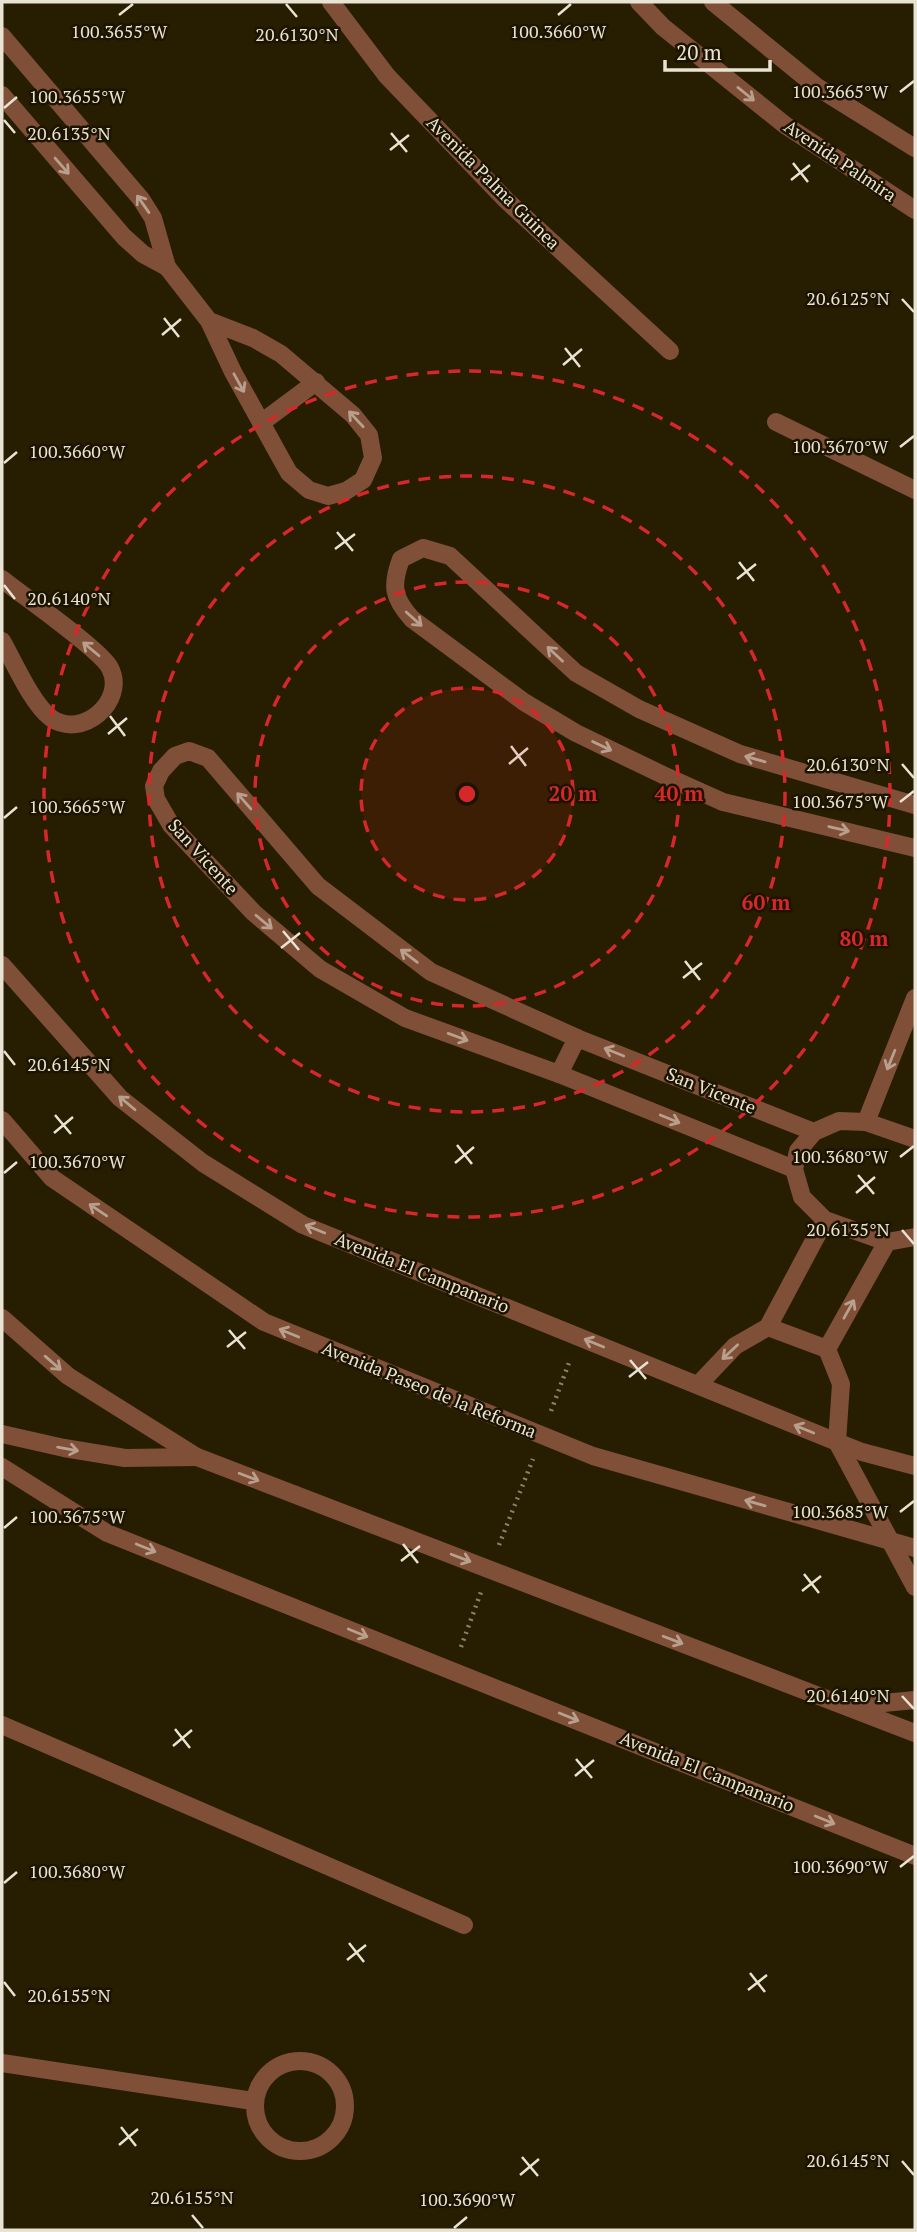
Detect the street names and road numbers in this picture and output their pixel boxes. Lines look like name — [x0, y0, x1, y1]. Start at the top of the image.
street label: Avenida Palma Guinea — [422, 110, 566, 254]
street label: Avenida Palmira — [780, 114, 901, 207]
street label: San Vicente — [163, 813, 244, 899]
street label: San Vicente — [663, 1061, 760, 1119]
street label: Avenida El Campanario — [332, 1226, 513, 1318]
street label: Avenida Paseo de la Reforma — [319, 1335, 540, 1443]
street label: Avenida El Campanario — [617, 1725, 798, 1817]

